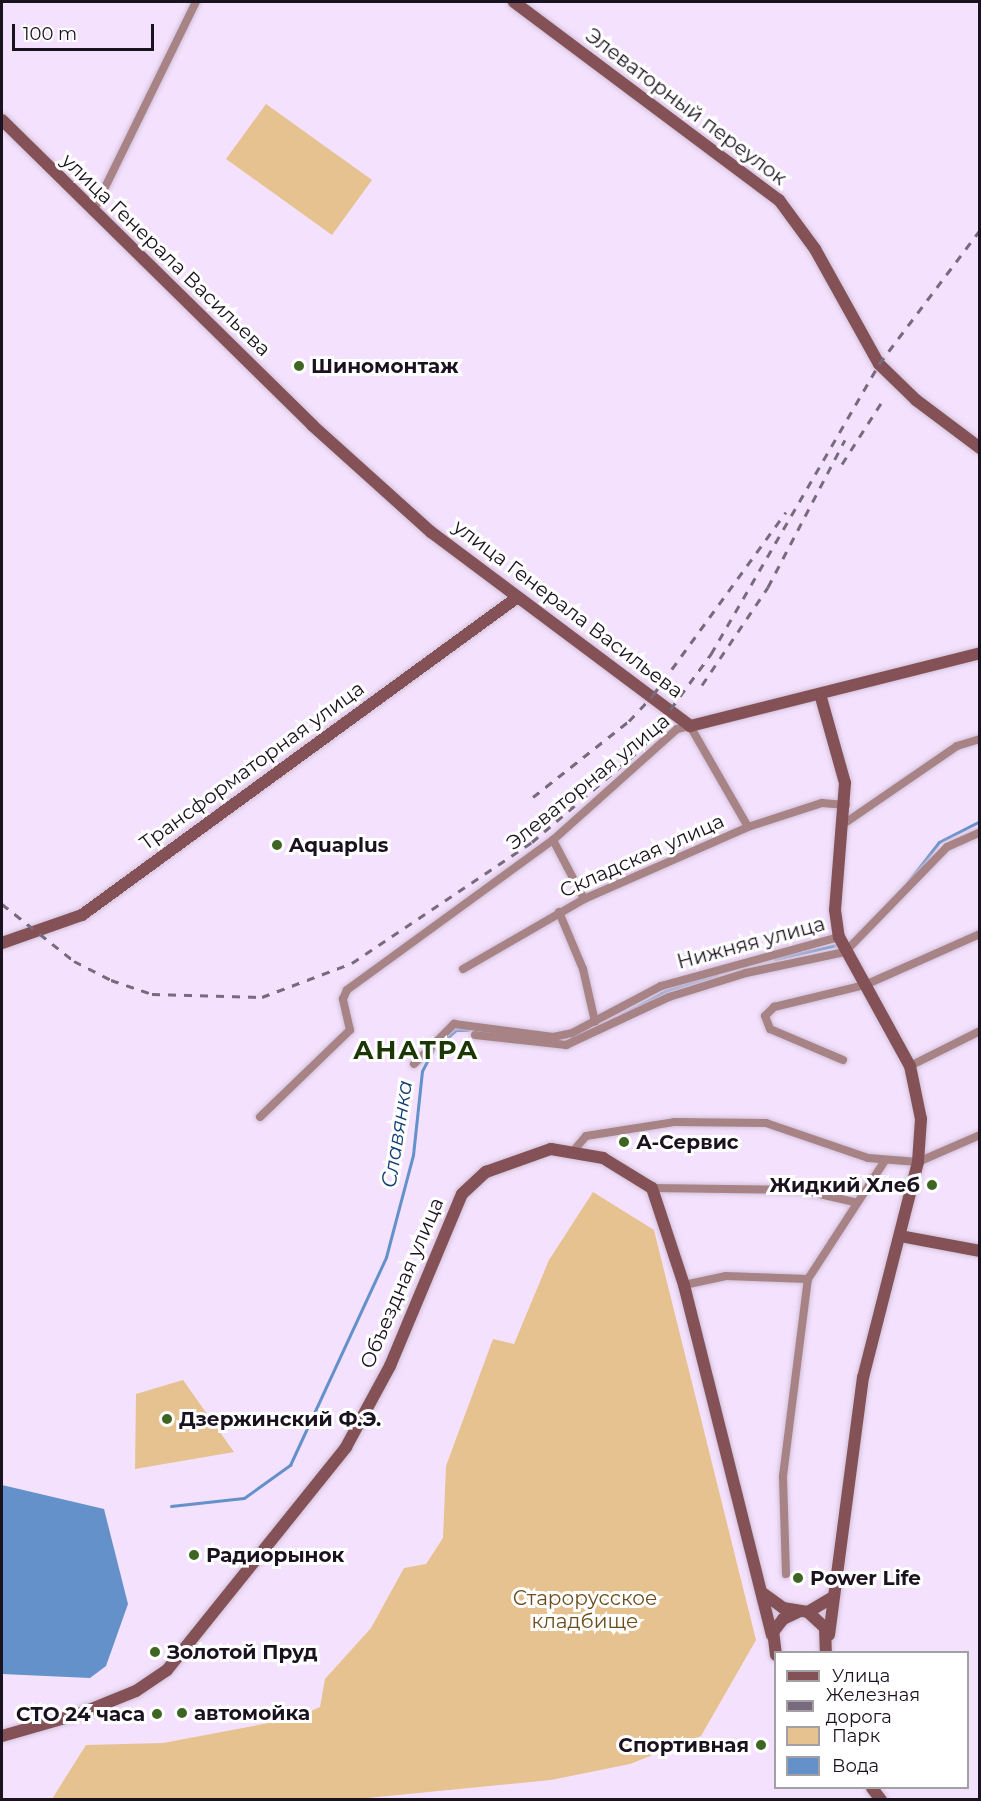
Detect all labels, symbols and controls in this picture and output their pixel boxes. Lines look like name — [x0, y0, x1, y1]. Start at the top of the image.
scale bar — [15, 12, 158, 50]
text: 100 m — [23, 23, 77, 45]
street label: Элеваторный переулок — [581, 24, 791, 190]
street label: улица Генерала Васильева — [56, 149, 276, 361]
place label: Шиномонтаж — [311, 354, 458, 378]
marker: Шиномонтаж — [292, 359, 306, 373]
street label: улица Генерала Васильева — [448, 515, 688, 703]
street label: Трансформаторная улица — [135, 677, 369, 855]
street label: Элеваторная улица — [502, 709, 674, 855]
street label: Складская улица — [556, 809, 728, 903]
place label: Aquaplus — [289, 833, 388, 857]
marker: Aquaplus — [270, 838, 284, 852]
street label: Нижняя улица — [674, 912, 828, 974]
district label: АНАТРА — [353, 1035, 479, 1067]
water label: Славянка — [376, 1078, 418, 1190]
place label: А-Сервис — [636, 1130, 739, 1154]
marker: А-Сервис — [617, 1135, 631, 1149]
place label: Жидкий Хлеб — [770, 1173, 920, 1197]
marker: Жидкий Хлеб — [925, 1178, 939, 1192]
street label: Объездная улица — [355, 1194, 449, 1372]
place label: Дзержинский Ф.Э. — [179, 1407, 381, 1431]
marker: Дзержинский Ф.Э. — [160, 1412, 174, 1426]
place label: Радиорынок — [206, 1543, 344, 1567]
marker: Радиорынок — [187, 1548, 201, 1562]
place label: Power Life — [810, 1566, 921, 1590]
marker: Power Life — [791, 1571, 805, 1585]
park label: Старорусское кладбище — [513, 1587, 657, 1634]
place label: Золотой Пруд — [167, 1640, 318, 1664]
marker: Золотой Пруд — [148, 1645, 162, 1659]
legend — [774, 1651, 969, 1789]
text: Улица — [832, 1665, 890, 1687]
text: Железная дорога — [826, 1684, 920, 1728]
place label: автомойка — [194, 1701, 310, 1725]
place label: СТО 24 часа — [16, 1702, 145, 1726]
marker: автомойка — [175, 1706, 189, 1720]
marker: СТО 24 часа — [150, 1707, 164, 1721]
text: Парк — [832, 1725, 880, 1747]
place label: Спортивная — [618, 1733, 749, 1757]
marker: Спортивная — [754, 1738, 768, 1752]
text: Вода — [832, 1755, 879, 1777]

